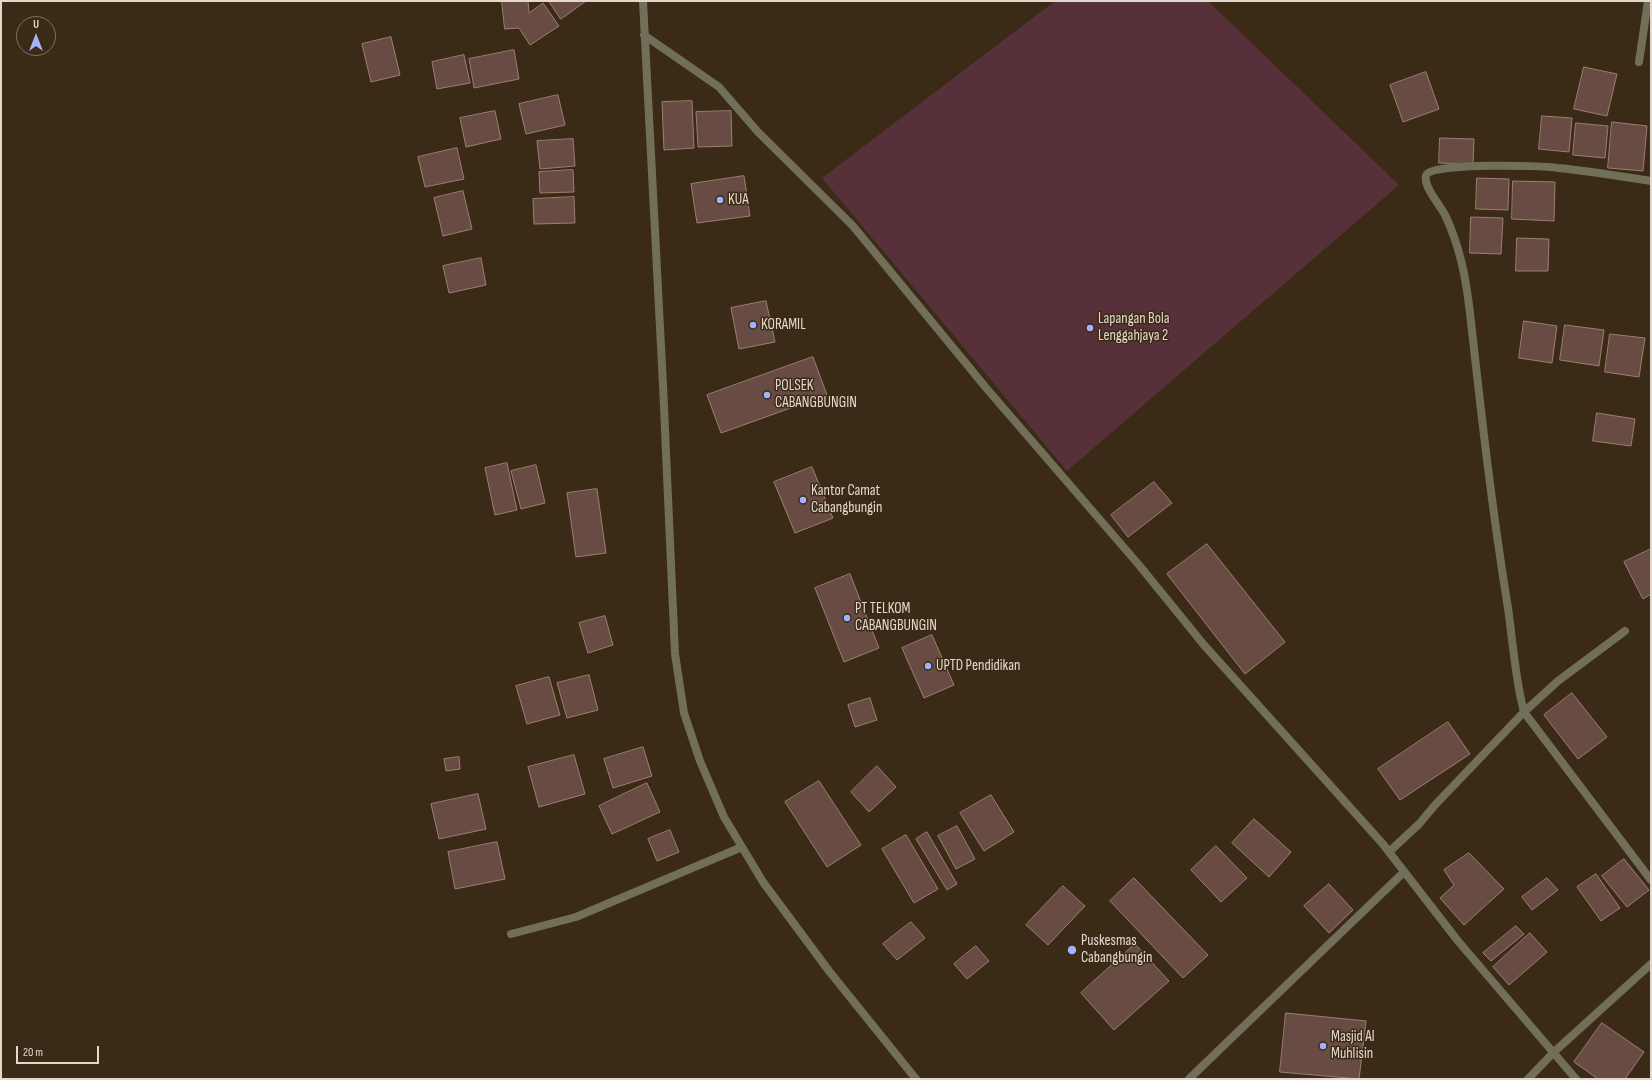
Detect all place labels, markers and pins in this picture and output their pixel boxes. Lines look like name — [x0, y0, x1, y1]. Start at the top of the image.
place label: KUA — [728, 191, 749, 209]
marker: KUA — [715, 195, 725, 205]
place label: Lapangan Bola Lenggahjaya 2 — [1098, 310, 1170, 345]
place label: KORAMIL — [761, 316, 806, 334]
marker: KORAMIL — [748, 320, 758, 330]
marker: Lapangan Bola Lenggahjaya 2 — [1085, 323, 1095, 333]
place label: POLSEK CABANGBUNGIN — [775, 377, 857, 412]
marker: POLSEK CABANGBUNGIN — [762, 390, 772, 400]
place label: Kantor Camat Cabangbungin — [811, 482, 882, 517]
marker: Kantor Camat Cabangbungin — [798, 495, 808, 505]
place label: PT TELKOM CABANGBUNGIN — [855, 600, 937, 635]
marker: PT TELKOM CABANGBUNGIN — [842, 613, 852, 623]
place label: UPTD Pendidikan — [936, 657, 1020, 675]
marker: UPTD Pendidikan — [923, 661, 933, 671]
place label: Puskesmas Cabangbungin — [1081, 932, 1152, 967]
marker: Puskesmas Cabangbungin — [1066, 944, 1078, 956]
place label: Masjid Al Muhlisin — [1331, 1028, 1375, 1063]
marker: Masjid Al Muhlisin — [1318, 1041, 1328, 1051]

